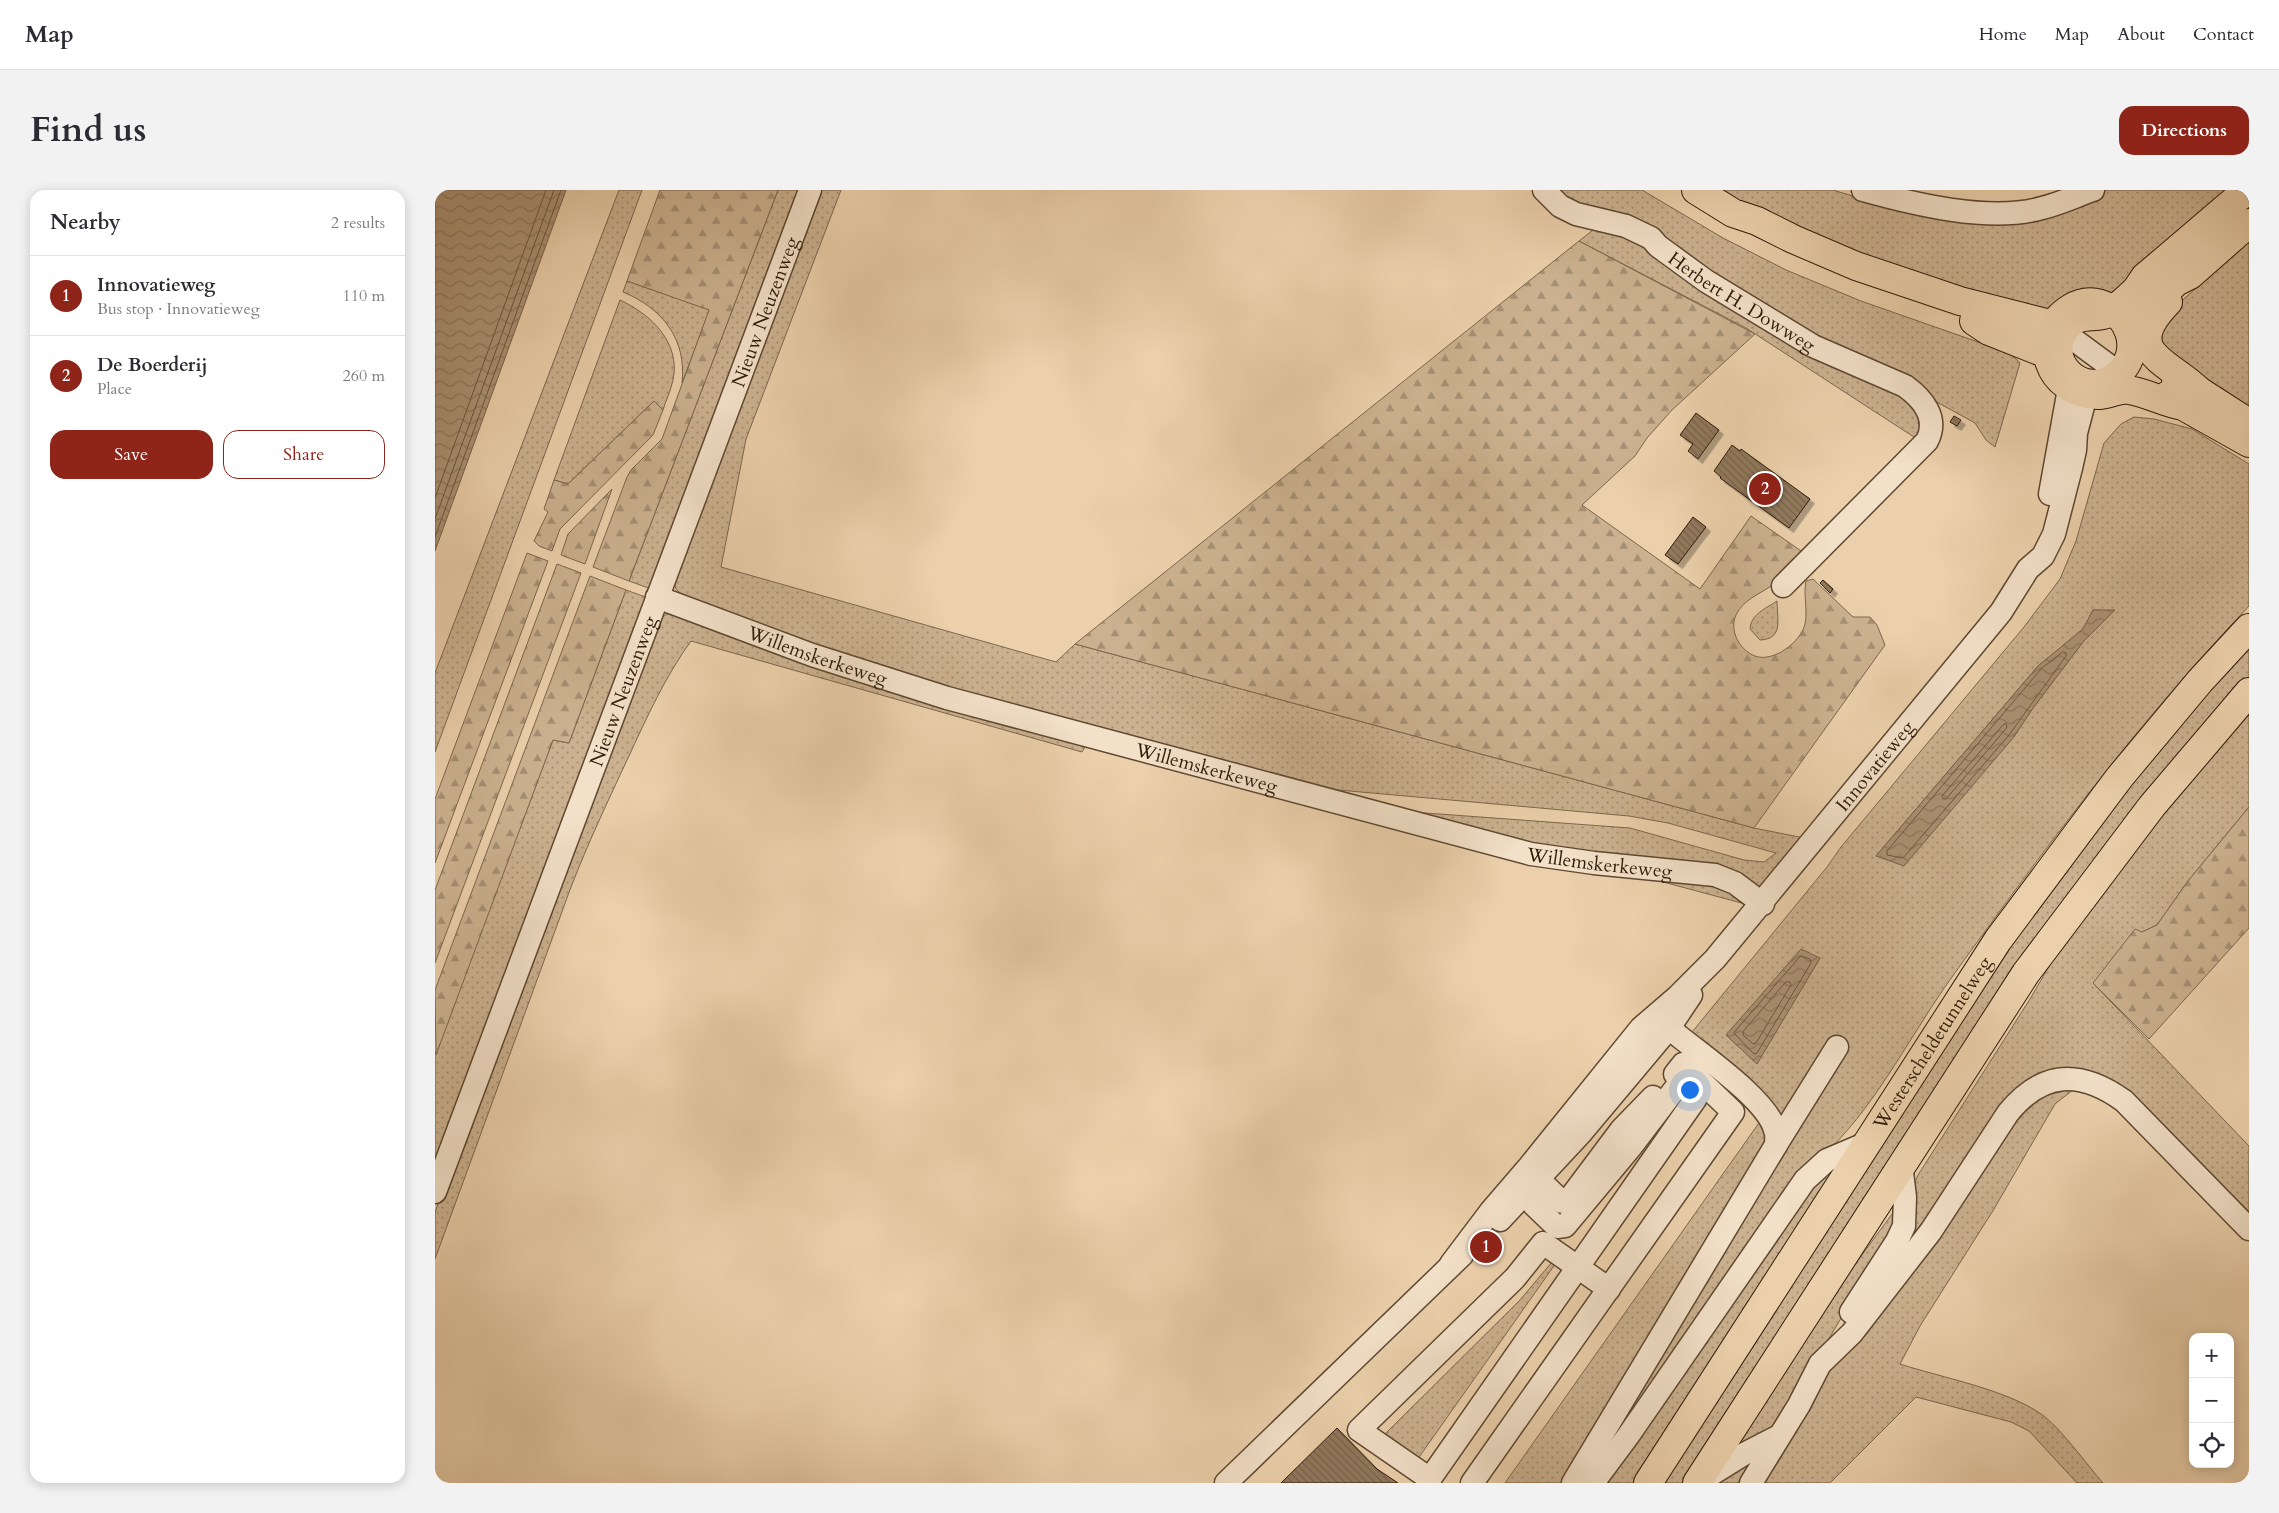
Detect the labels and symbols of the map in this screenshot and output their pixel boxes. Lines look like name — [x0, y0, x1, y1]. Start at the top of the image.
street label: Nieuw Neuzenweg — [725, 233, 806, 391]
street label: Herbert H. Dowweg — [1663, 246, 1820, 359]
pin: 2 — [1749, 470, 1781, 508]
street label: Nieuw Neuzenweg — [583, 612, 664, 770]
street label: Willemskerkeweg — [743, 620, 891, 692]
street label: Innovatieweg — [1830, 715, 1921, 817]
street label: Willemskerkeweg — [1132, 737, 1281, 800]
street label: Willemskerkeweg — [1524, 841, 1674, 885]
street label: Westerscheldetunnelweg — [1867, 951, 1998, 1136]
your location — [1677, 1077, 1703, 1103]
pin: 1 — [1470, 1228, 1502, 1266]

